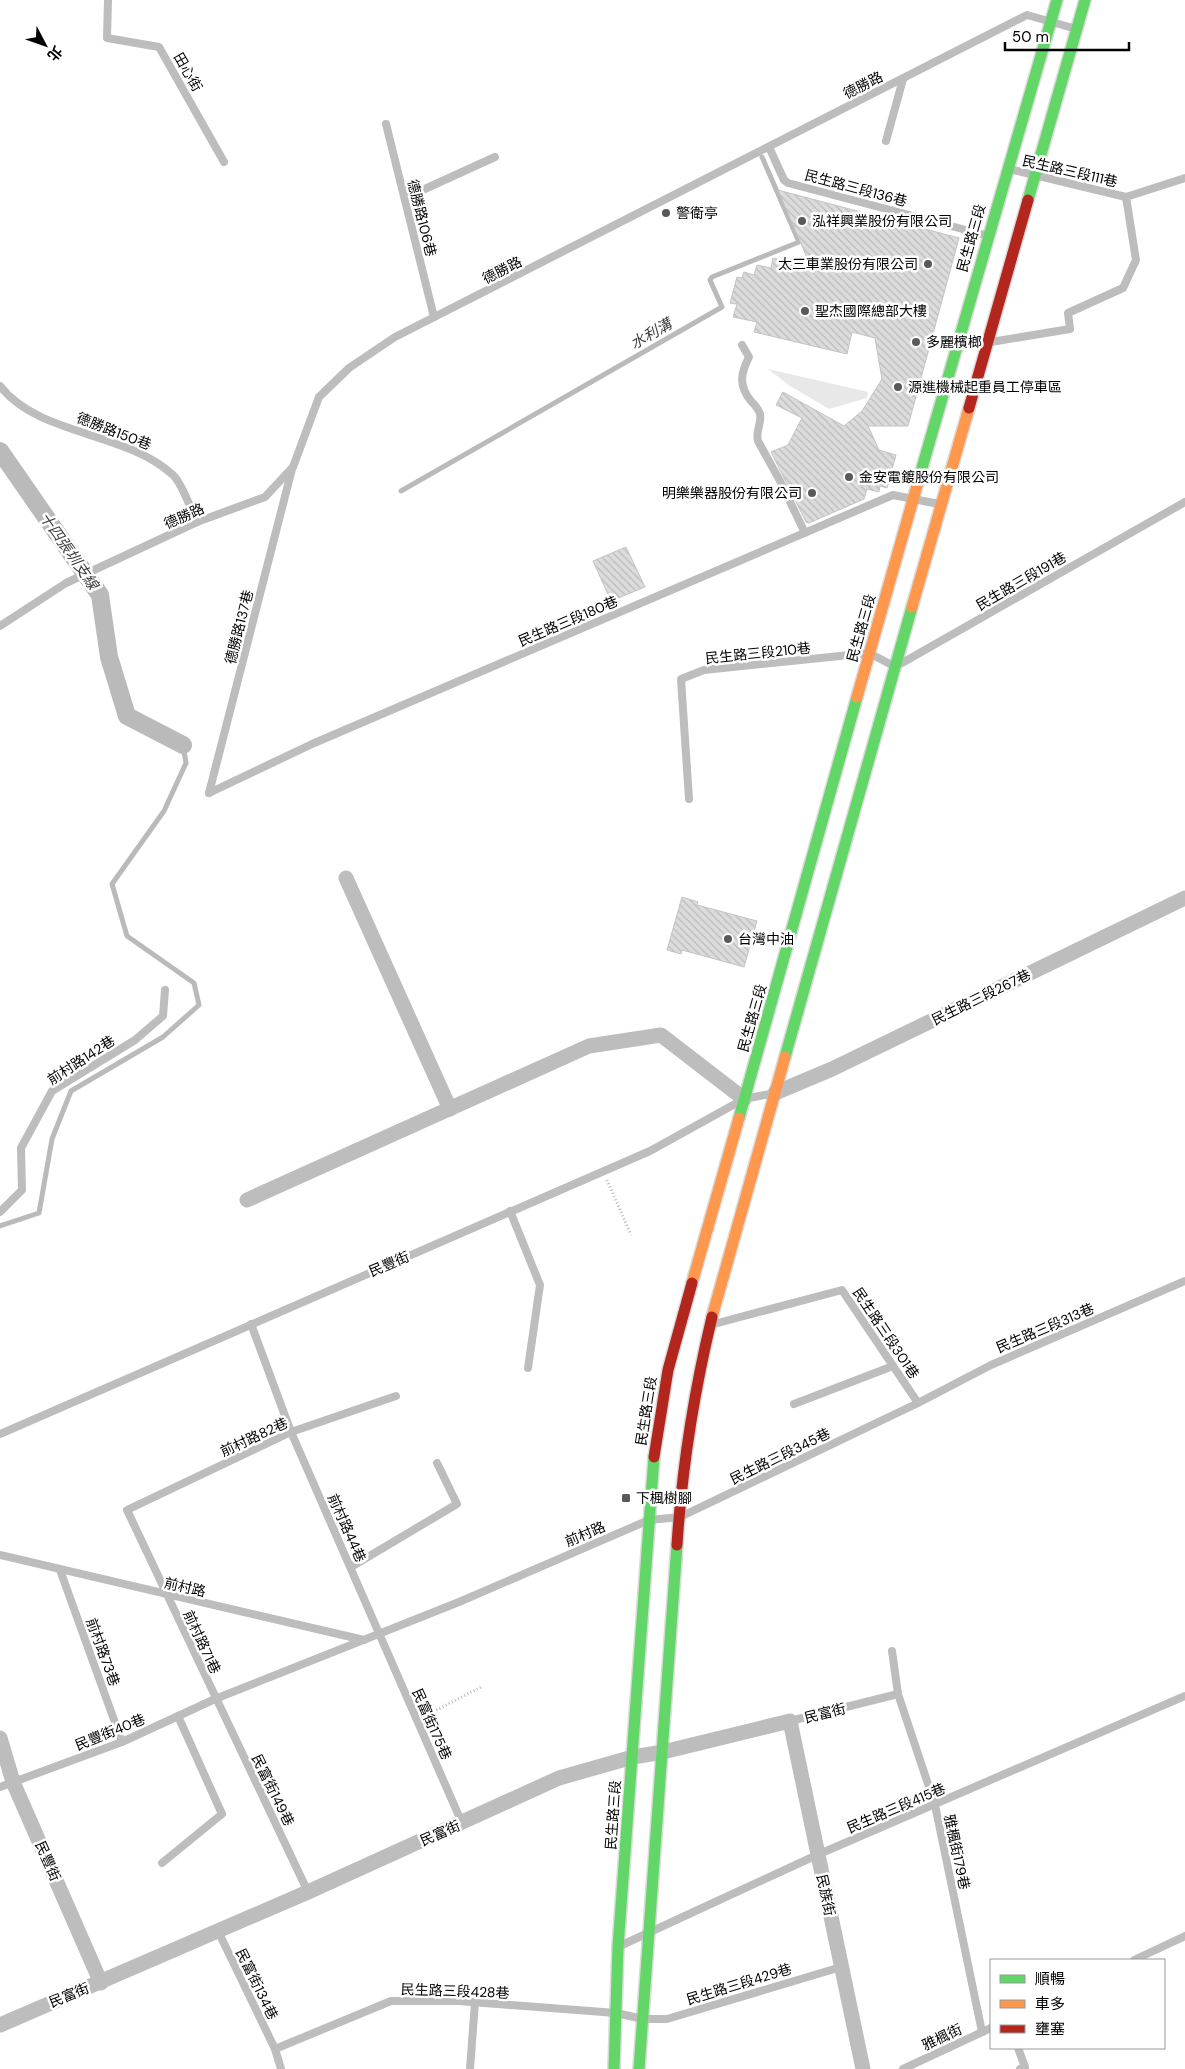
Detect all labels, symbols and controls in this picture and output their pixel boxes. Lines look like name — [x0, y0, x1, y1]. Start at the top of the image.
north arrow — [20, 20, 70, 70]
scale bar — [1005, 20, 1129, 52]
text: 50 m — [1012, 27, 1049, 47]
text: 北 — [43, 42, 66, 65]
street label: 田心街 — [170, 49, 206, 95]
street label: 德勝路 — [840, 67, 886, 103]
street label: 民生路三段111巷 — [1021, 151, 1119, 191]
street label: 民生路三段136巷 — [803, 166, 909, 210]
street label: 德勝路106巷 — [404, 178, 440, 258]
street label: 民生路三段 — [953, 202, 989, 274]
place label: 警衛亭 — [676, 204, 718, 222]
marker: 警衛亭 — [660, 207, 672, 219]
place label: 泓祥興業股份有限公司 — [812, 212, 952, 230]
marker: 泓祥興業股份有限公司 — [796, 215, 808, 227]
street label: 德勝路 — [479, 252, 525, 288]
place label: 太三車業股份有限公司 — [778, 255, 918, 273]
marker: 太三車業股份有限公司 — [922, 258, 934, 270]
place label: 聖杰國際總部大樓 — [815, 302, 927, 320]
marker: 聖杰國際總部大樓 — [799, 305, 811, 317]
water label: 水利溝 — [627, 313, 677, 354]
place label: 多麗檳榔 — [926, 333, 982, 351]
marker: 多麗檳榔 — [910, 336, 922, 348]
place label: 源進機械起重員工停車區 — [908, 378, 1062, 396]
marker: 源進機械起重員工停車區 — [892, 381, 904, 393]
street label: 德勝路150巷 — [74, 409, 154, 453]
place label: 金安電鍍股份有限公司 — [859, 468, 999, 486]
marker: 金安電鍍股份有限公司 — [843, 471, 855, 483]
place label: 明樂樂器股份有限公司 — [662, 484, 802, 502]
marker: 明樂樂器股份有限公司 — [806, 487, 818, 499]
street label: 德勝路 — [161, 499, 207, 533]
water label: 十四張圳支線 — [35, 508, 104, 595]
street label: 民生路三段191巷 — [973, 548, 1069, 614]
street label: 德勝路137巷 — [221, 588, 257, 666]
street label: 民生路三段180巷 — [515, 592, 621, 650]
street label: 民生路三段 — [843, 592, 879, 664]
street label: 民生路三段210巷 — [704, 639, 812, 667]
place label: 台灣中油 — [738, 930, 794, 948]
marker: 台灣中油 — [722, 933, 734, 945]
street label: 民生路三段267巷 — [929, 965, 1033, 1029]
street label: 民生路三段 — [734, 982, 770, 1054]
street label: 前村路142巷 — [44, 1032, 118, 1088]
street label: 民豐街 — [366, 1248, 412, 1280]
street label: 民生路三段301巷 — [849, 1284, 923, 1382]
street label: 民生路三段313巷 — [993, 1299, 1097, 1357]
street label: 民生路三段 — [632, 1375, 660, 1447]
street label: 前村路82巷 — [217, 1414, 291, 1460]
street label: 民生路三段345巷 — [727, 1424, 833, 1488]
place label: 下楓樹腳 — [636, 1489, 692, 1507]
street label: 前村路44巷 — [324, 1491, 370, 1565]
marker: 下楓樹腳 — [620, 1492, 632, 1504]
street label: 前村路 — [562, 1518, 608, 1550]
street label: 前村路 — [163, 1574, 207, 1600]
street label: 前村路71巷 — [179, 1607, 225, 1677]
street label: 前村路73巷 — [82, 1615, 124, 1689]
street label: 民富街175巷 — [408, 1686, 456, 1762]
street label: 民富街 — [802, 1699, 848, 1727]
street label: 民豐街40巷 — [72, 1710, 148, 1754]
street label: 民富街149巷 — [248, 1751, 298, 1829]
street label: 民生路三段 — [602, 1779, 624, 1851]
street label: 民生路三段415巷 — [844, 1779, 948, 1837]
street label: 雅楓街179巷 — [940, 1813, 974, 1891]
street label: 民富街 — [417, 1816, 463, 1850]
street label: 民豐街 — [31, 1838, 65, 1884]
street label: 民族街 — [813, 1873, 839, 1917]
street label: 民富街134巷 — [232, 1945, 282, 2023]
street label: 民生路三段429巷 — [684, 1959, 794, 2009]
legend — [990, 1959, 1165, 2049]
text: 順暢 — [1035, 1969, 1065, 1989]
street label: 民富街 — [46, 1979, 92, 2011]
street label: 民生路三段428巷 — [400, 1980, 510, 2002]
text: 車多 — [1035, 1994, 1065, 2014]
text: 壅塞 — [1035, 2019, 1065, 2039]
street label: 雅楓街 — [919, 2020, 965, 2054]

